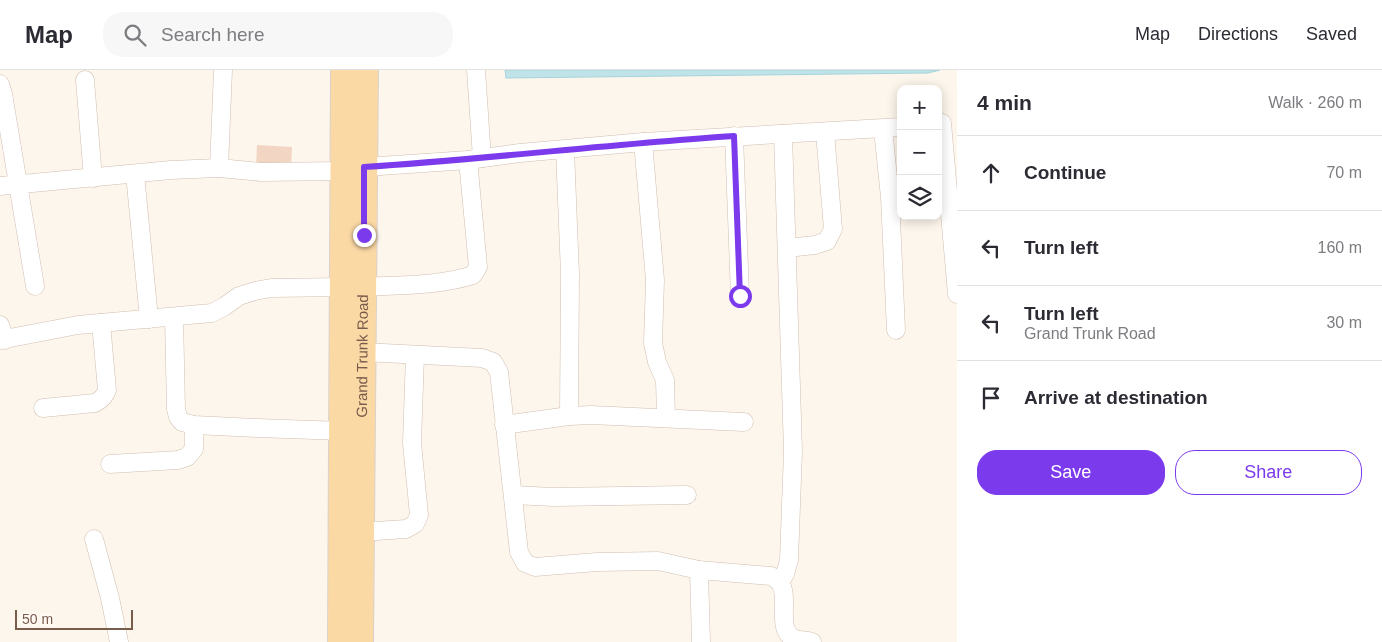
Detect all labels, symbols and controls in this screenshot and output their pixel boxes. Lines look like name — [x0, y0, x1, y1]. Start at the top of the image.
search box — [103, 12, 453, 57]
text: Map — [25, 21, 73, 48]
icon: search — [121, 21, 149, 49]
text: Search here — [161, 24, 265, 45]
text: Map — [1135, 24, 1170, 44]
text: Directions — [1198, 24, 1278, 44]
text: Saved — [1306, 24, 1357, 44]
map controls — [897, 85, 942, 220]
button: + — [897, 85, 942, 130]
text: 4 min — [977, 91, 1032, 114]
text: Walk · 260 m — [1268, 94, 1362, 111]
button: − — [897, 130, 942, 175]
icon: ahead — [977, 159, 1005, 187]
text: Continue — [1024, 162, 1106, 183]
text: 70 m — [1326, 164, 1362, 181]
button: layers — [897, 175, 942, 220]
route end — [353, 224, 376, 247]
icon: left — [977, 234, 1005, 262]
text: Turn left — [1024, 237, 1099, 258]
text: 160 m — [1318, 239, 1362, 256]
route start — [729, 285, 752, 308]
street label: Grand Trunk Road — [353, 294, 371, 418]
text: Turn left — [1024, 303, 1099, 324]
icon: left — [977, 309, 1005, 337]
text: 30 m — [1326, 314, 1362, 331]
text: Grand Trunk Road — [1024, 325, 1156, 342]
icon: arrive — [977, 384, 1005, 412]
text: Arrive at destination — [1024, 387, 1208, 408]
button: Save — [977, 450, 1165, 495]
button: Share — [1175, 450, 1362, 495]
scale bar — [15, 607, 132, 630]
text: 50 m — [22, 611, 53, 627]

